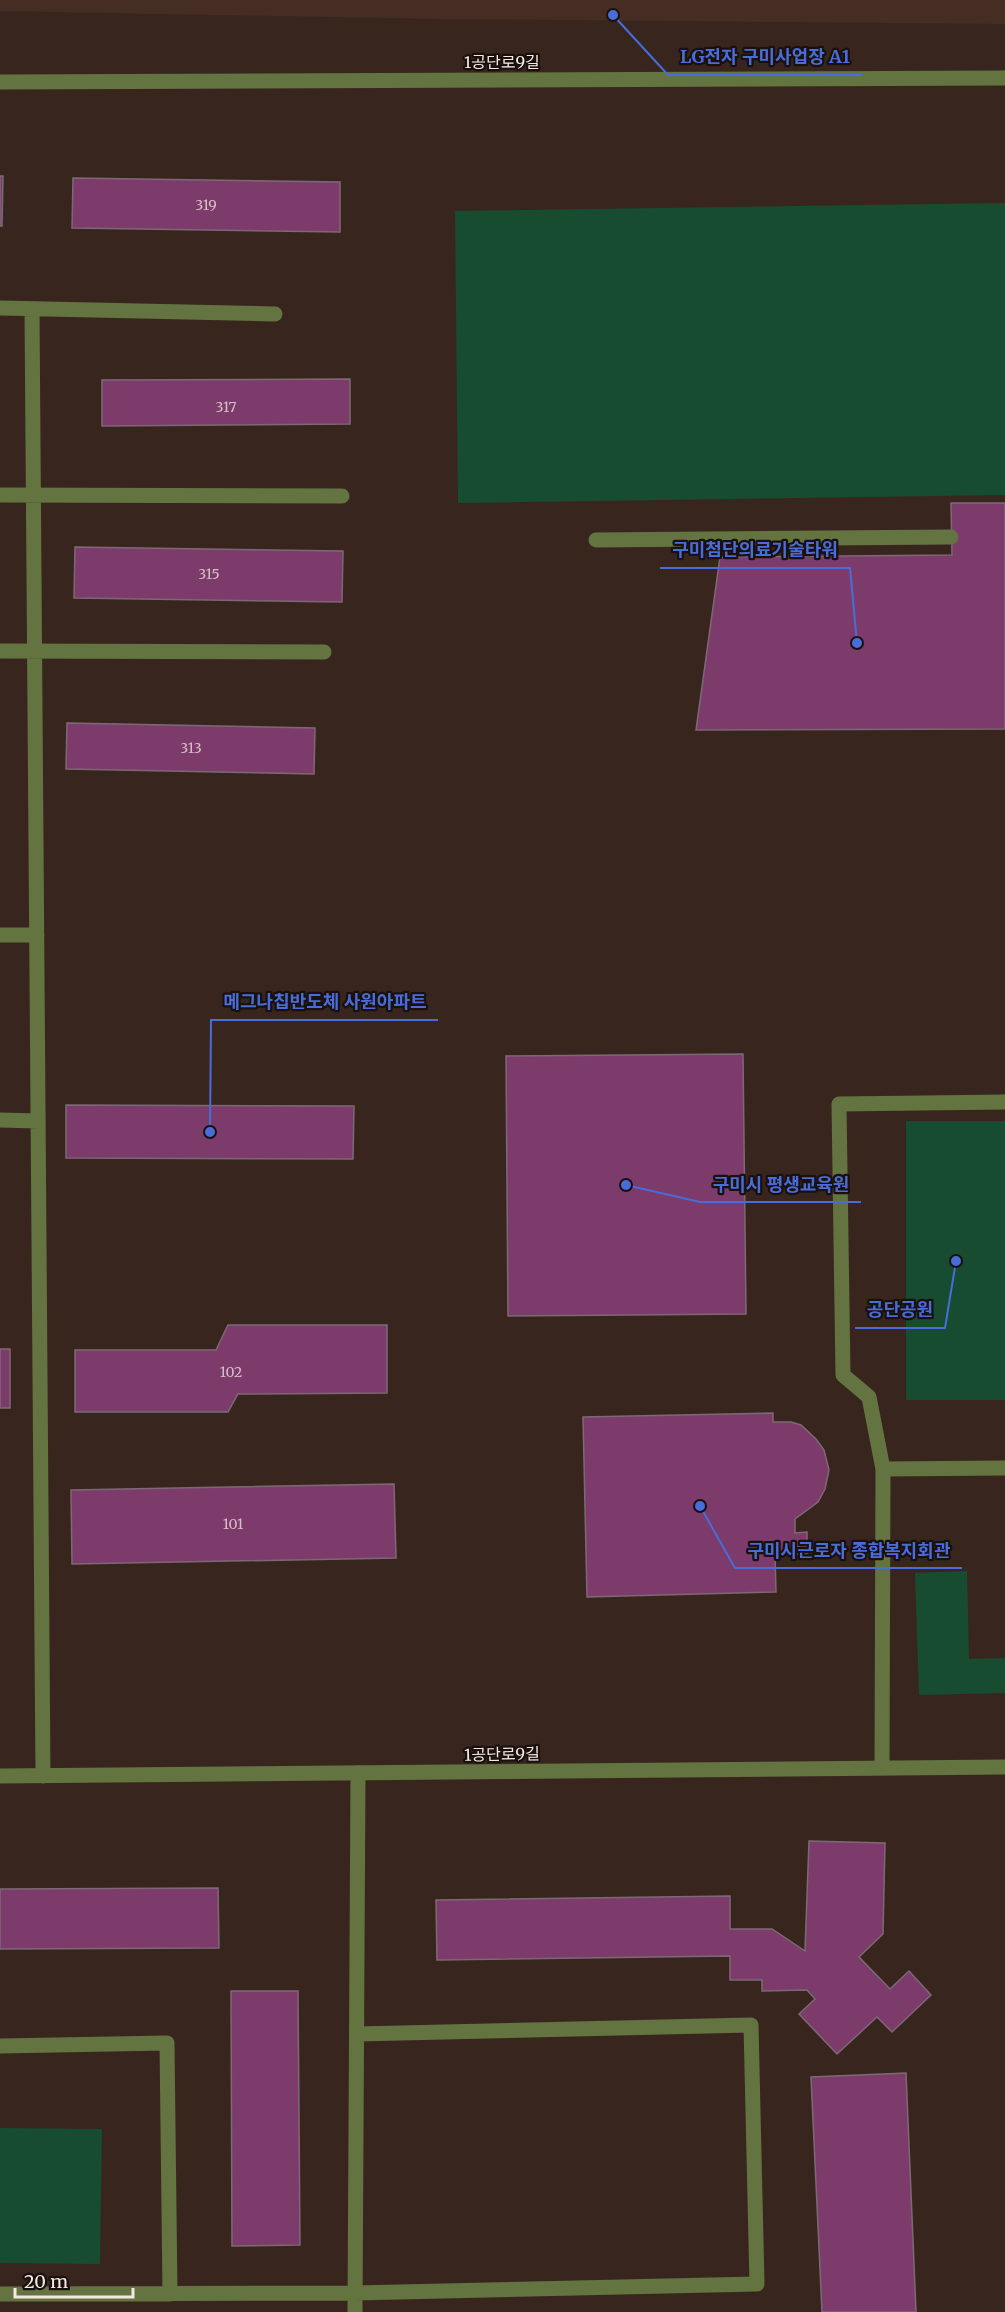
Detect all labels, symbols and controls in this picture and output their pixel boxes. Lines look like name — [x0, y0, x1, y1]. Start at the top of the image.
callout: LG전자 구미사업장 A1 — [668, 39, 862, 75]
text: LG전자 구미사업장 A1 — [680, 45, 850, 68]
street label: 1공단로9길 — [464, 52, 540, 72]
house number: 319 — [195, 196, 217, 214]
house number: 317 — [216, 398, 236, 416]
callout: 구미첨단의료기술타워 — [660, 532, 850, 568]
text: 구미첨단의료기술타워 — [672, 538, 838, 561]
house number: 315 — [198, 565, 220, 583]
house number: 313 — [180, 739, 202, 757]
callout: 메그나칩반도체 사원아파트 — [211, 984, 438, 1020]
text: 메그나칩반도체 사원아파트 — [224, 990, 427, 1013]
callout: 구미시 평생교육원 — [700, 1166, 861, 1202]
text: 구미시 평생교육원 — [713, 1173, 849, 1196]
callout: 공단공원 — [855, 1292, 945, 1328]
text: 공단공원 — [867, 1298, 933, 1321]
house number: 102 — [220, 1363, 242, 1381]
house number: 101 — [223, 1515, 243, 1533]
callout: 구미시근로자 종합복지회관 — [735, 1532, 962, 1568]
text: 구미시근로자 종합복지회관 — [748, 1539, 951, 1562]
street label: 1공단로9길 — [464, 1743, 540, 1765]
scale bar — [15, 2261, 134, 2299]
text: 20 m — [24, 2270, 68, 2293]

